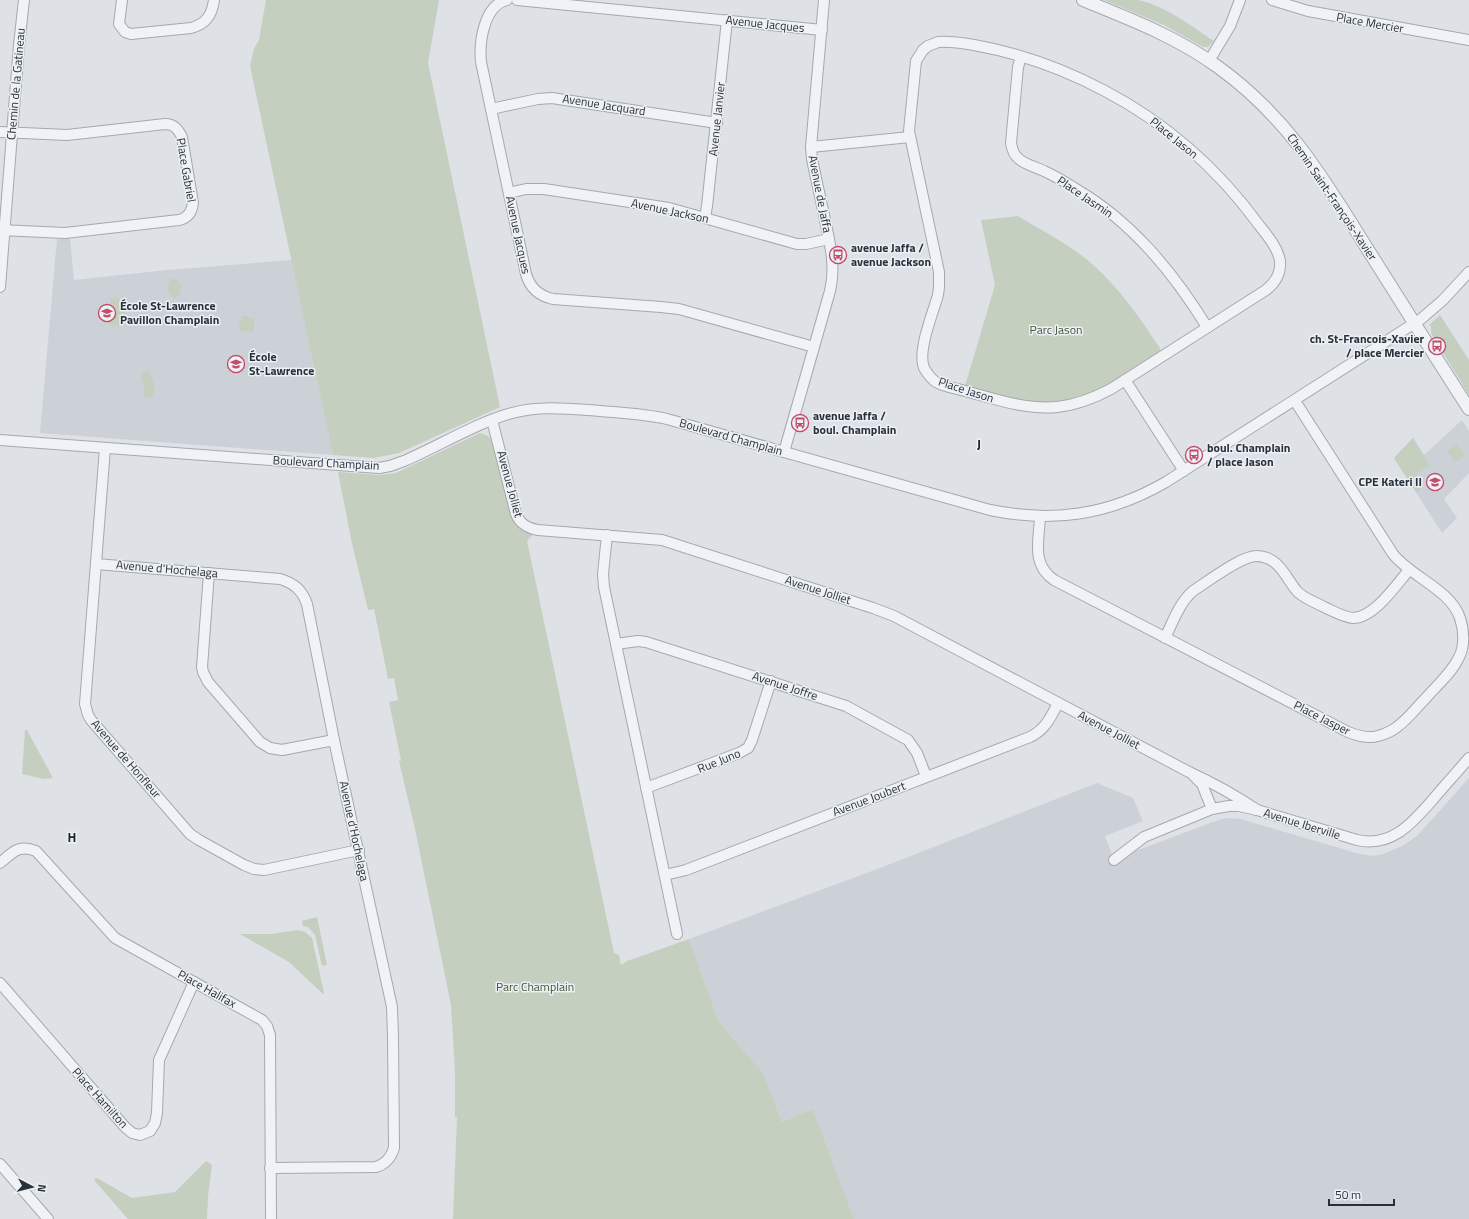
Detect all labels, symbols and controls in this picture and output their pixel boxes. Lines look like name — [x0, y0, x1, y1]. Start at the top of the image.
street label: Place Mercier — [1335, 7, 1405, 38]
street label: Avenue Jacques — [725, 10, 806, 37]
street label: Chemin de la Gatineau — [1, 27, 30, 141]
street label: Avenue Janvier — [703, 81, 730, 157]
street label: Avenue Jacquard — [561, 89, 647, 120]
street label: Place Jason — [1146, 112, 1203, 163]
street label: Chemin Saint-François-Xavier — [1283, 129, 1382, 264]
street label: Place Gabriel — [171, 136, 201, 204]
street label: Avenue de Jaffa — [804, 153, 837, 234]
street label: Place Jasmin — [1053, 171, 1117, 222]
street label: Avenue Jackson — [629, 193, 711, 228]
street label: Avenue Jacques — [501, 194, 536, 276]
place label: avenue Jaffa / avenue Jackson — [851, 238, 931, 271]
bus stop icon: avenue Jaffa / avenue Jackson — [828, 245, 848, 265]
place label: École St-Lawrence Pavillon Champlain — [120, 296, 219, 329]
school or university icon: École St-Lawrence Pavillon Champlain — [97, 303, 117, 323]
park label: Parc Jason — [1030, 320, 1082, 339]
place label: ch. St-Francois-Xavier / place Mercier — [1310, 329, 1425, 362]
bus stop icon: ch. St-Francois-Xavier / place Mercier — [1427, 336, 1447, 356]
place label: École St-Lawrence — [249, 347, 314, 380]
school or university icon: École St-Lawrence — [226, 354, 246, 374]
street label: Place Jason — [936, 372, 996, 407]
place label: avenue Jaffa / boul. Champlain — [813, 406, 897, 439]
street label: Boulevard Champlain — [677, 413, 785, 460]
bus stop icon: avenue Jaffa / boul. Champlain — [790, 413, 810, 433]
district label: J — [977, 434, 981, 454]
place label: boul. Champlain / place Jason — [1207, 438, 1291, 471]
bus stop icon: boul. Champlain / place Jason — [1184, 445, 1204, 465]
street label: Avenue Jolliet — [492, 448, 529, 520]
street label: Boulevard Champlain — [272, 450, 380, 475]
place label: CPE Kateri II — [1358, 472, 1422, 491]
school or university icon: CPE Kateri II — [1425, 472, 1445, 492]
street label: Avenue d'Hochelaga — [115, 555, 219, 582]
street label: Avenue Jolliet — [783, 570, 854, 609]
street label: Avenue Joffre — [750, 666, 820, 705]
street label: Place Jasper — [1291, 695, 1354, 740]
street label: Avenue Jolliet — [1075, 705, 1145, 754]
street label: Avenue de Honfleur — [87, 715, 166, 802]
street label: Rue Juno — [694, 743, 743, 778]
street label: Avenue Joubert — [829, 776, 909, 821]
street label: Avenue d'Hochelaga — [335, 779, 374, 883]
street label: Avenue Iberville — [1261, 803, 1343, 844]
district label: H — [68, 827, 76, 847]
street label: Place Halifax — [174, 965, 241, 1013]
park label: Parc Champlain — [496, 977, 574, 996]
street label: Place Hamilton — [68, 1063, 133, 1132]
north arrow — [12, 1167, 52, 1207]
scale bar — [1329, 1181, 1394, 1207]
text: N — [34, 1183, 50, 1193]
text: 50 m — [1335, 1185, 1361, 1204]

